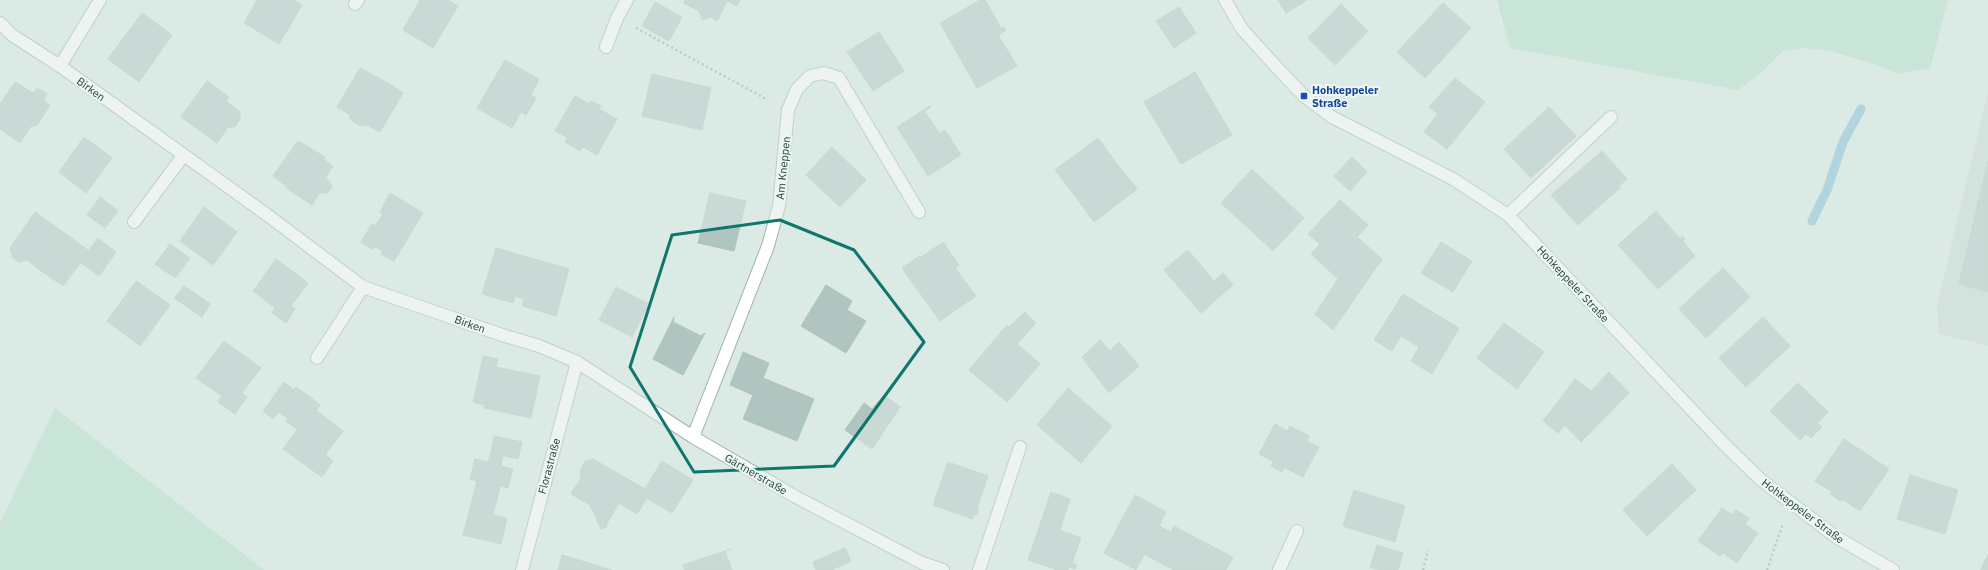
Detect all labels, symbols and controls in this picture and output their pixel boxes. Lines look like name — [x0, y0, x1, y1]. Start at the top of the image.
street label: Birken — [74, 74, 108, 104]
place label: Hohkeppeler Straße — [1312, 83, 1379, 110]
marker: Hohkeppeler Straße — [1299, 91, 1309, 101]
street label: Am Kneppen — [773, 136, 793, 200]
street label: Hohkeppeler Straße — [1534, 243, 1612, 325]
street label: Birken — [453, 312, 487, 336]
street label: Florastraße — [535, 437, 563, 495]
street label: Gärtnerstraße — [722, 450, 790, 498]
street label: Hohkeppeler Straße — [1759, 475, 1847, 547]

